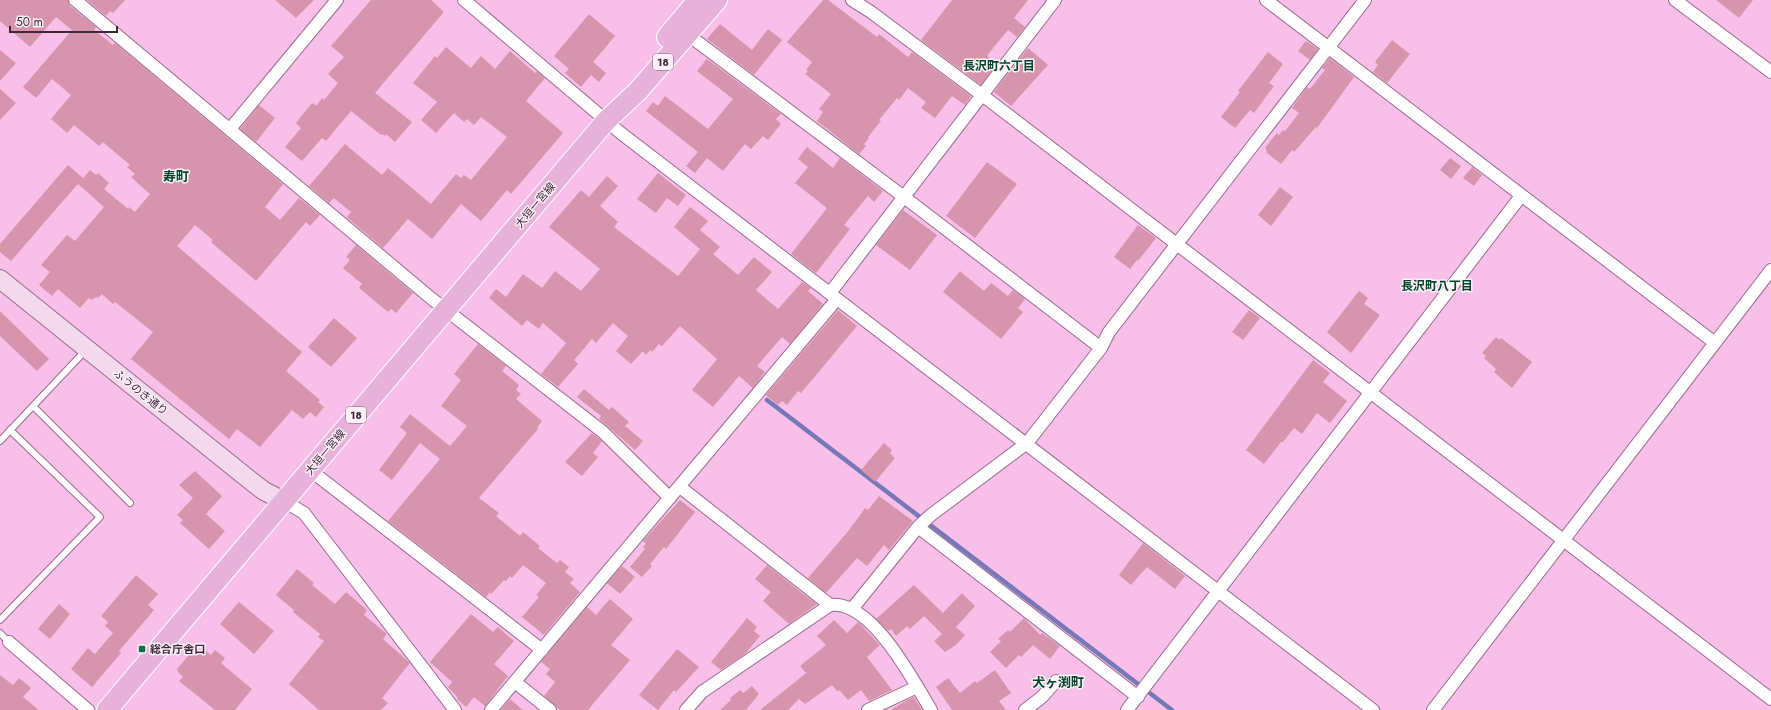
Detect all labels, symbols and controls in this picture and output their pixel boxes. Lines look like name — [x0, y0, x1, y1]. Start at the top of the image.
scale bar — [10, 8, 117, 34]
text: 50 m — [16, 13, 43, 31]
road number: 18 — [653, 54, 673, 70]
district label: 長沢町六丁目 — [963, 57, 1035, 75]
district label: 寿町 — [163, 167, 189, 186]
street label: 大垣一宮線 — [511, 179, 559, 231]
district label: 長沢町八丁目 — [1401, 277, 1473, 295]
street label: ふうのき通り — [110, 365, 172, 419]
road number: 18 — [346, 407, 366, 423]
street label: 大垣一宮線 — [301, 426, 349, 478]
place label: 総合庁舎口 — [150, 641, 205, 657]
marker: 総合庁舎口 — [137, 644, 147, 654]
district label: 犬ヶ渕町 — [1032, 673, 1084, 692]

